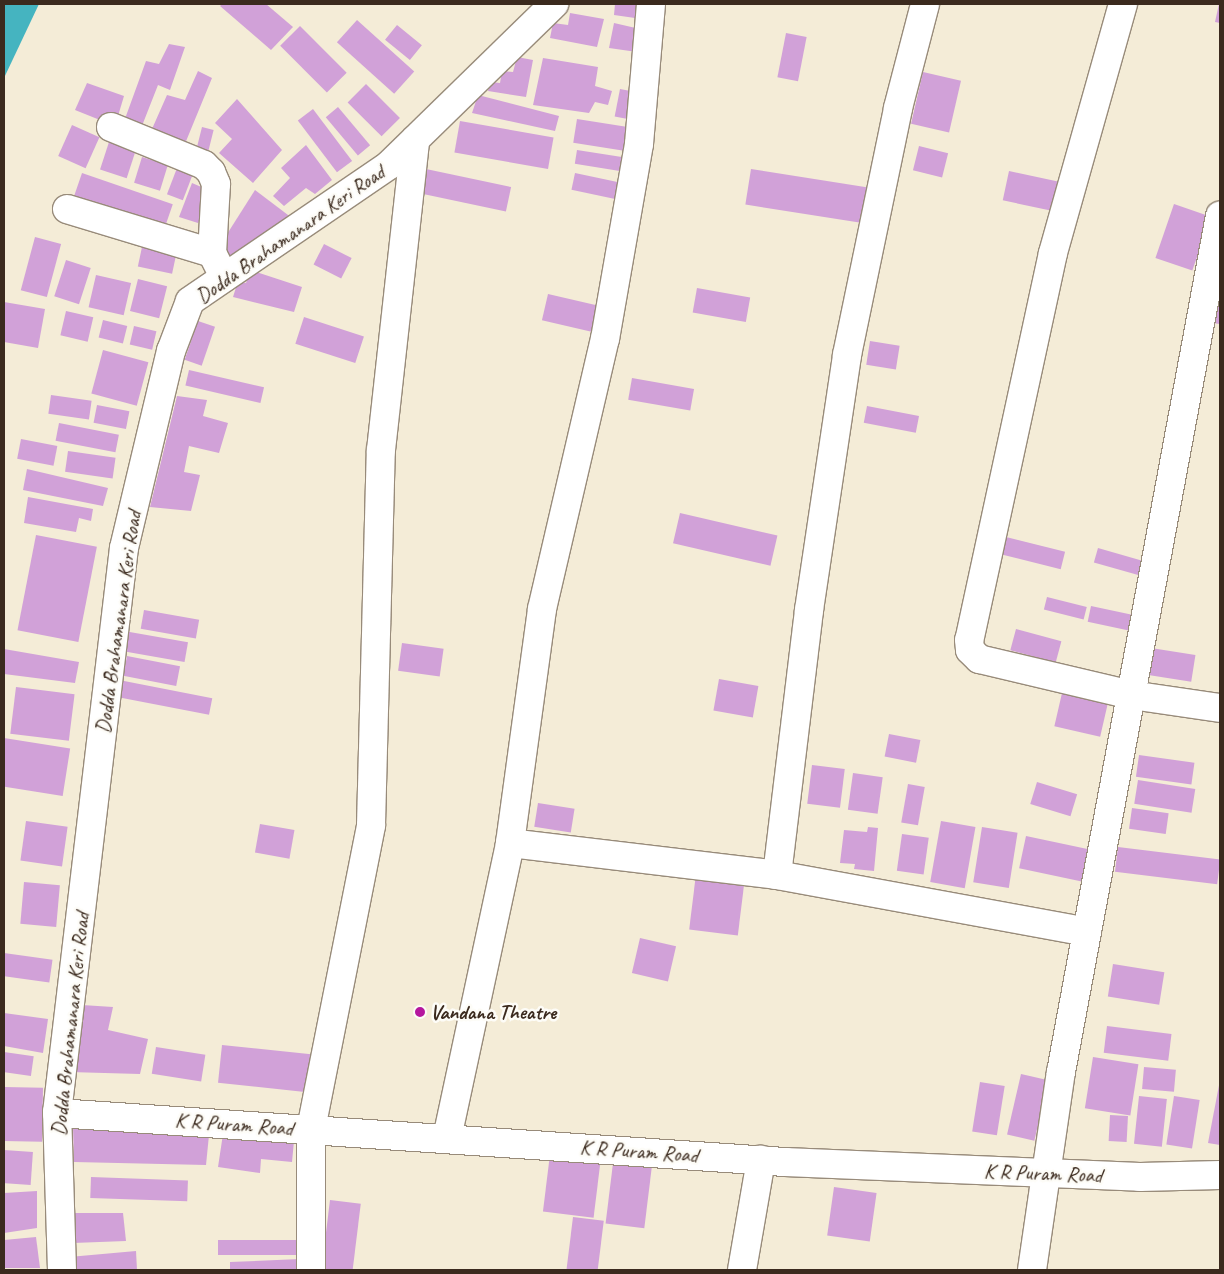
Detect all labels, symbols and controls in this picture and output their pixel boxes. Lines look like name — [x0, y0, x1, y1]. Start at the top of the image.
street label: Dodda Brahamanara Keri Road — [191, 160, 389, 308]
street label: Dodda Brahamanara Keri Road — [90, 510, 146, 734]
street label: Dodda Brahamanara Keri Road — [46, 912, 94, 1136]
place label: Vandana Theatre — [430, 999, 556, 1025]
marker: Vandana Theatre — [414, 1006, 426, 1018]
street label: K R Puram Road — [174, 1107, 294, 1141]
street label: K R Puram Road — [579, 1134, 699, 1168]
street label: K R Puram Road — [984, 1158, 1102, 1188]

